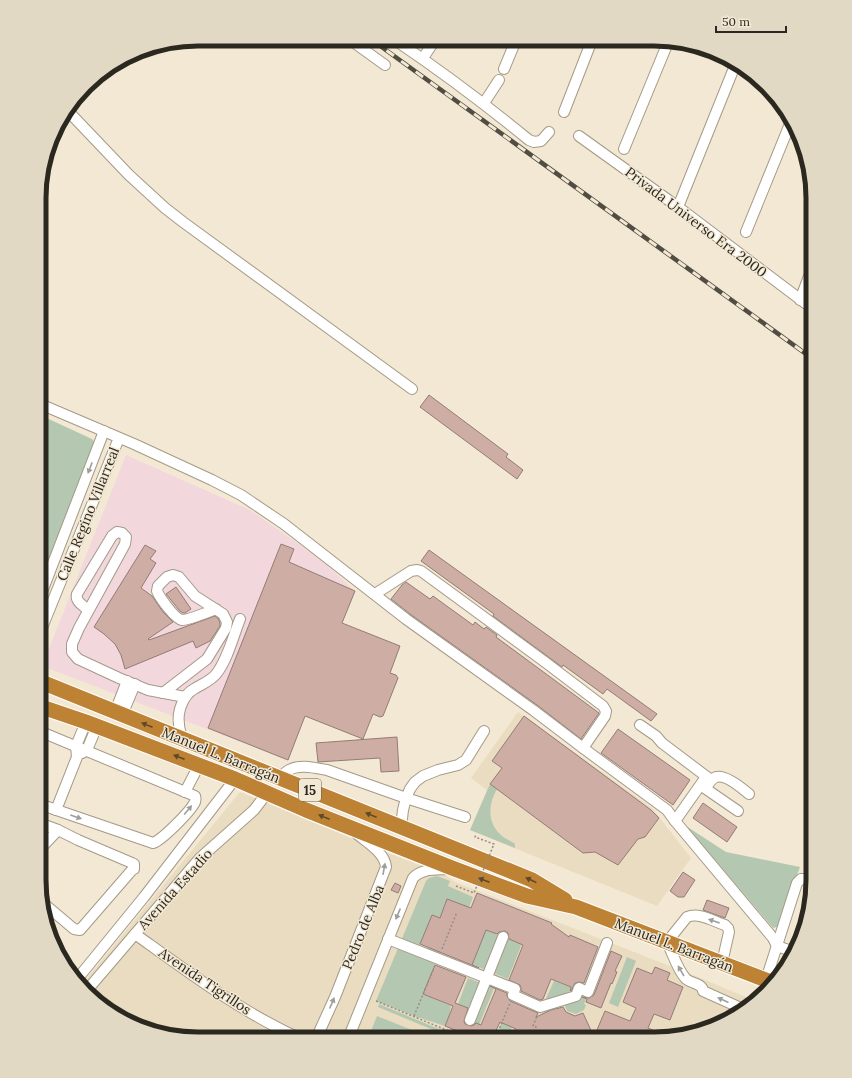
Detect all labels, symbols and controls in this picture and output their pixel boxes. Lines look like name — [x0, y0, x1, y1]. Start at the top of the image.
scale bar — [716, 8, 786, 34]
text: 50 m — [722, 14, 750, 29]
street label: Privada Universo Era 2000 — [621, 163, 771, 281]
street label: Calle Regino Villarreal — [53, 444, 123, 584]
one-way arrow — [87, 462, 93, 473]
one-way arrow — [141, 722, 152, 728]
street label: Manuel L. Barragán — [159, 723, 283, 787]
one-way arrow — [172, 754, 184, 760]
road number: 15 — [299, 779, 321, 801]
one-way arrow — [183, 806, 192, 815]
one-way arrow — [365, 812, 377, 818]
one-way arrow — [70, 814, 82, 820]
one-way arrow — [319, 814, 330, 820]
street label: Avenida Estadio — [133, 845, 216, 934]
one-way arrow — [381, 863, 387, 875]
one-way arrow — [478, 877, 490, 883]
one-way arrow — [525, 877, 536, 883]
street label: Pedro de Alba — [338, 882, 388, 972]
one-way arrow — [395, 909, 401, 921]
street label: Manuel L. Barragán — [612, 914, 736, 976]
one-way arrow — [708, 917, 720, 923]
street label: Avenida Tigrillos — [154, 943, 255, 1019]
one-way arrow — [678, 965, 685, 977]
one-way arrow — [329, 997, 336, 1009]
one-way arrow — [718, 997, 729, 1003]

